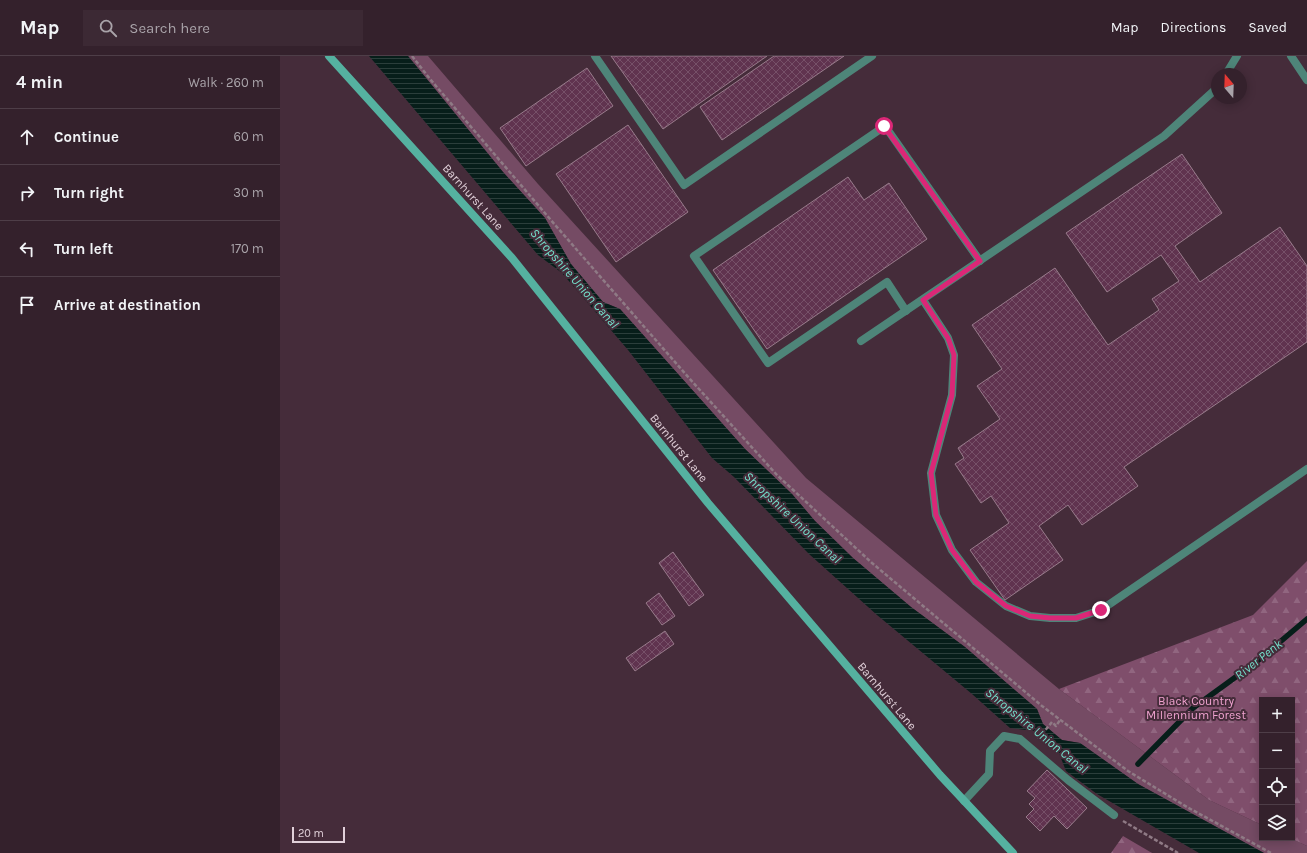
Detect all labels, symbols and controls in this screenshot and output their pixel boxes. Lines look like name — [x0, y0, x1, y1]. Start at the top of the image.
search box — [83, 10, 363, 46]
text: Map — [20, 17, 59, 39]
icon: search — [97, 17, 119, 39]
text: Search here — [129, 19, 210, 37]
text: Map — [1111, 19, 1139, 36]
text: Directions — [1161, 19, 1226, 36]
text: Saved — [1248, 19, 1287, 36]
north arrow — [1211, 68, 1247, 104]
text: 4 min — [16, 72, 63, 92]
text: Walk · 260 m — [188, 75, 264, 90]
route start — [875, 117, 893, 135]
icon: ahead — [16, 126, 38, 148]
text: Continue — [54, 128, 119, 146]
text: 60 m — [234, 129, 264, 144]
street label: Barnhurst Lane — [440, 161, 506, 233]
icon: right — [16, 182, 38, 204]
text: Turn right — [54, 184, 124, 202]
text: 30 m — [233, 185, 264, 200]
water label: Shropshire Union Canal — [527, 225, 622, 331]
icon: left — [16, 238, 38, 260]
text: Turn left — [54, 240, 113, 258]
text: 170 m — [231, 241, 264, 256]
icon: arrive — [16, 294, 38, 316]
text: Arrive at destination — [54, 296, 201, 314]
street label: Barnhurst Lane — [647, 411, 711, 485]
water label: Shropshire Union Canal — [741, 469, 844, 566]
route end — [1092, 601, 1110, 619]
water label: River Penk — [1232, 636, 1285, 683]
street label: Barnhurst Lane — [855, 659, 919, 733]
water label: Shropshire Union Canal — [983, 685, 1091, 776]
park label: Black Country Millennium Forest — [1146, 694, 1246, 722]
map controls — [1259, 697, 1295, 841]
button: + — [1259, 697, 1295, 733]
button: − — [1259, 733, 1295, 769]
button: locate — [1259, 769, 1295, 805]
button: layers — [1259, 805, 1295, 841]
scale bar — [292, 825, 345, 844]
text: 20 m — [298, 827, 324, 840]

